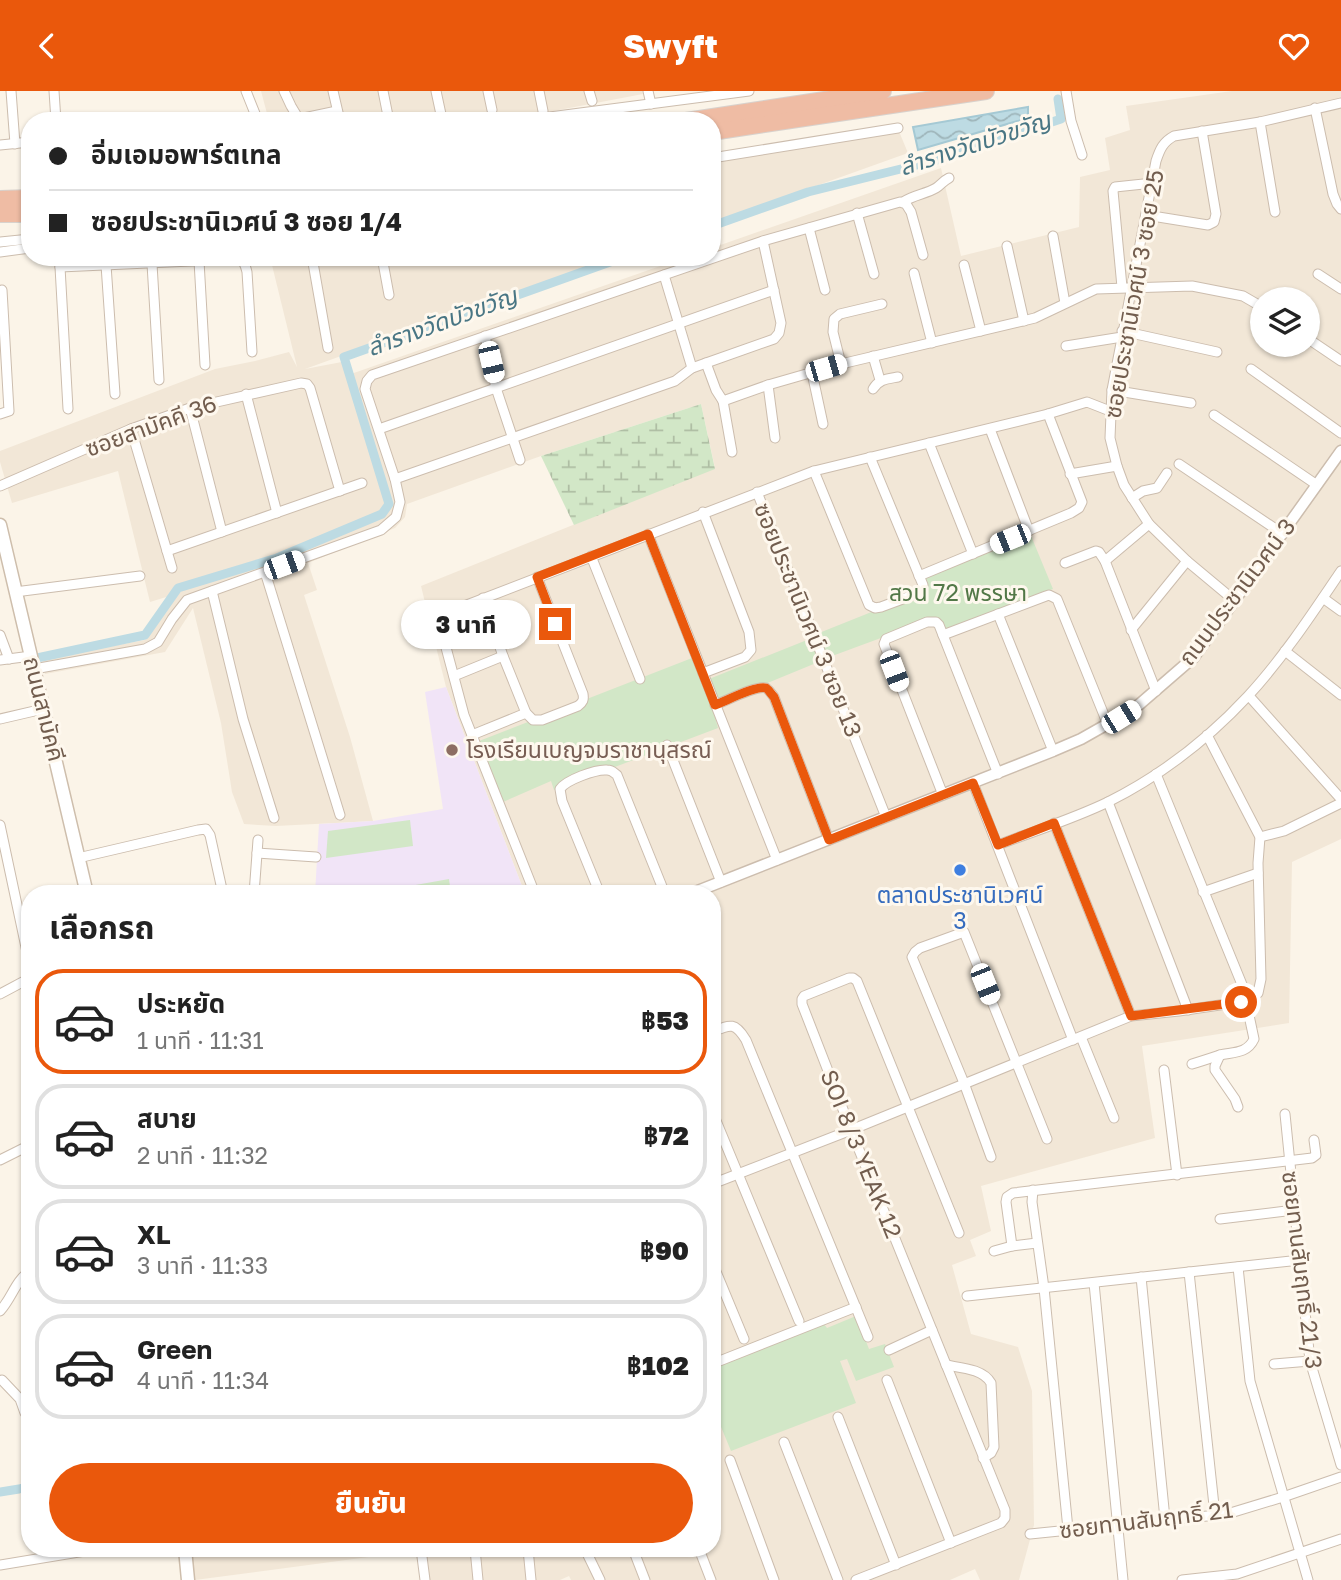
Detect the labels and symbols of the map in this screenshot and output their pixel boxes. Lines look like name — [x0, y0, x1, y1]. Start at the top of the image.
water label: ลำรางวัดบัวขวัญ — [895, 104, 1055, 181]
street label: ซอยประชานิเวศน์ 3 ซอย 25 — [1097, 167, 1169, 420]
water label: ลำรางวัดบัวขวัญ — [363, 280, 522, 361]
car — [477, 339, 506, 385]
car — [803, 352, 850, 384]
street label: ซอยสามัคคี 36 — [81, 388, 220, 462]
street label: ซอยประชานิเวศน์ 3 ซอย 13 — [749, 498, 869, 741]
street label: ถนนประชานิเวศน์ 3 — [1172, 512, 1301, 670]
car — [987, 521, 1034, 557]
car — [261, 548, 308, 582]
park label: สวน 72 พรรษา — [889, 578, 1027, 606]
callout: 3 นาที — [401, 599, 530, 649]
route end — [539, 608, 571, 640]
car — [877, 648, 912, 694]
street label: ถนนสามัคคี — [18, 654, 71, 764]
car — [1098, 697, 1145, 737]
place label: โรงเรียนเบญจมราชานุสรณ์ — [466, 735, 712, 764]
marker: โรงเรียนเบญจมราชานุสรณ์ — [444, 742, 460, 758]
marker: ตลาดประชานิเวศน์ 3 — [952, 862, 968, 878]
place label: ตลาดประชานิเวศน์ 3 — [877, 880, 1043, 934]
car — [968, 961, 1003, 1007]
route start — [1225, 986, 1257, 1018]
street label: SOI 8/3 YEAK 12 — [815, 1065, 908, 1242]
street label: ซอยทานสัมฤทธิ์ 21/3 — [1277, 1169, 1329, 1371]
street label: ซอยทานสัมฤทธิ์ 21 — [1057, 1494, 1234, 1544]

